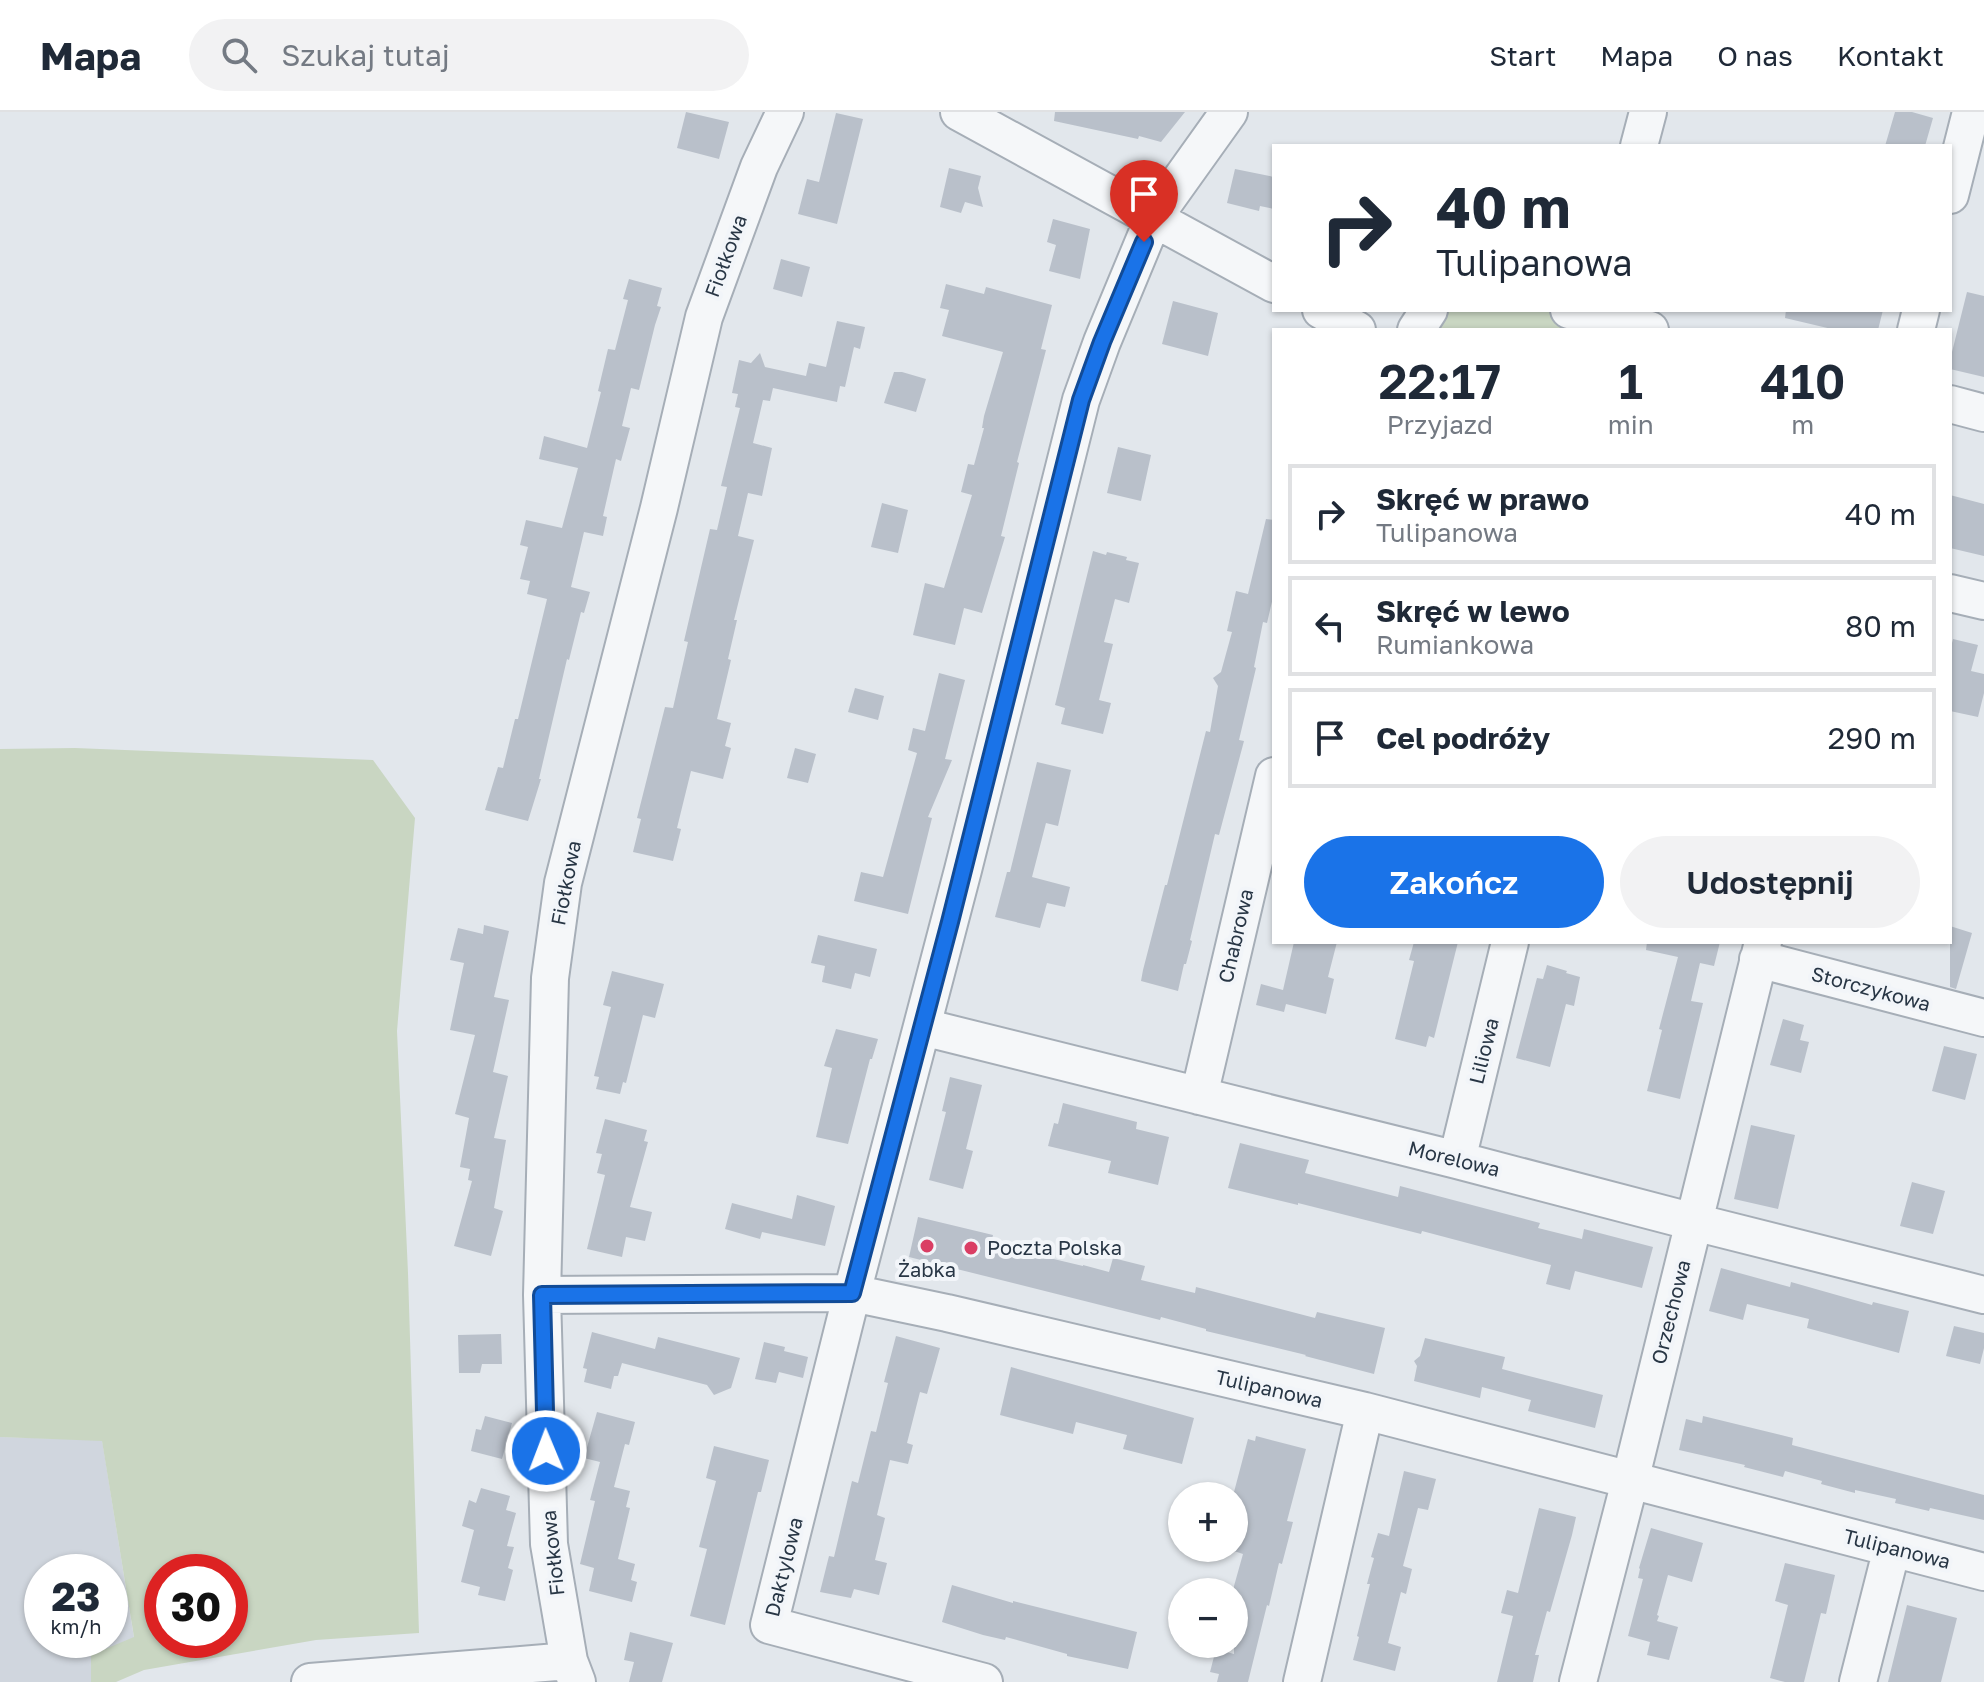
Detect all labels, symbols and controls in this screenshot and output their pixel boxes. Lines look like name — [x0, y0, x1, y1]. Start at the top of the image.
search box — [189, 19, 749, 91]
text: Mapa — [40, 33, 141, 78]
icon: search — [217, 33, 261, 77]
text: Szukaj tutaj — [281, 37, 450, 73]
text: Start — [1489, 39, 1556, 72]
text: Mapa — [1600, 39, 1673, 72]
text: O nas — [1717, 39, 1793, 72]
text: Kontakt — [1837, 39, 1944, 72]
pin — [1110, 160, 1178, 242]
icon: arrive — [1122, 172, 1166, 216]
text: 40 m — [1436, 173, 1570, 240]
icon: right — [1304, 176, 1408, 280]
street label: Fiołkowa — [699, 211, 751, 300]
text: Tulipanowa — [1436, 241, 1633, 284]
text: 22:17 — [1379, 352, 1501, 410]
text: 1 — [1619, 352, 1643, 410]
text: 410 — [1760, 352, 1845, 410]
text: Przyjazd — [1387, 409, 1493, 440]
text: min — [1608, 409, 1654, 440]
text: m — [1791, 409, 1814, 440]
text: Skręć w prawo — [1376, 481, 1589, 517]
icon: right — [1308, 492, 1352, 536]
text: 40 m — [1845, 496, 1916, 532]
text: Tulipanowa — [1376, 517, 1518, 548]
text: Skręć w lewo — [1376, 593, 1570, 629]
icon: left — [1308, 604, 1352, 648]
text: 80 m — [1845, 608, 1916, 644]
text: Rumiankowa — [1376, 629, 1534, 660]
icon: arrive — [1308, 716, 1352, 760]
text: Cel podróży — [1376, 720, 1550, 756]
text: 290 m — [1828, 720, 1916, 756]
button: Zakończ — [1304, 836, 1604, 928]
button: Udostępnij — [1620, 836, 1920, 928]
street label: Fiołkowa — [545, 838, 585, 927]
street label: Chabrowa — [1213, 886, 1258, 985]
street label: Storczykowa — [1809, 961, 1933, 1015]
street label: Liliowa — [1463, 1015, 1503, 1086]
street label: Morelowa — [1406, 1135, 1503, 1181]
place label: Poczta Polska — [987, 1235, 1122, 1259]
marker: Żabka — [918, 1237, 936, 1255]
marker: Poczta Polska — [962, 1239, 980, 1257]
place label: Żabka — [898, 1257, 956, 1281]
street label: Orzechowa — [1645, 1257, 1695, 1366]
street label: Tulipanowa — [1213, 1364, 1325, 1412]
position arrow — [504, 1409, 588, 1493]
map controls — [1168, 1482, 1248, 1658]
button: + — [1168, 1482, 1248, 1562]
street label: Fiołkowa — [536, 1509, 568, 1597]
street label: Daktylowa — [759, 1515, 807, 1619]
street label: Tulipanowa — [1841, 1523, 1953, 1573]
speed limit sign: 30 — [144, 1554, 248, 1658]
text: 23 — [52, 1572, 100, 1620]
button: − — [1168, 1578, 1248, 1658]
text: km/h — [51, 1614, 101, 1638]

